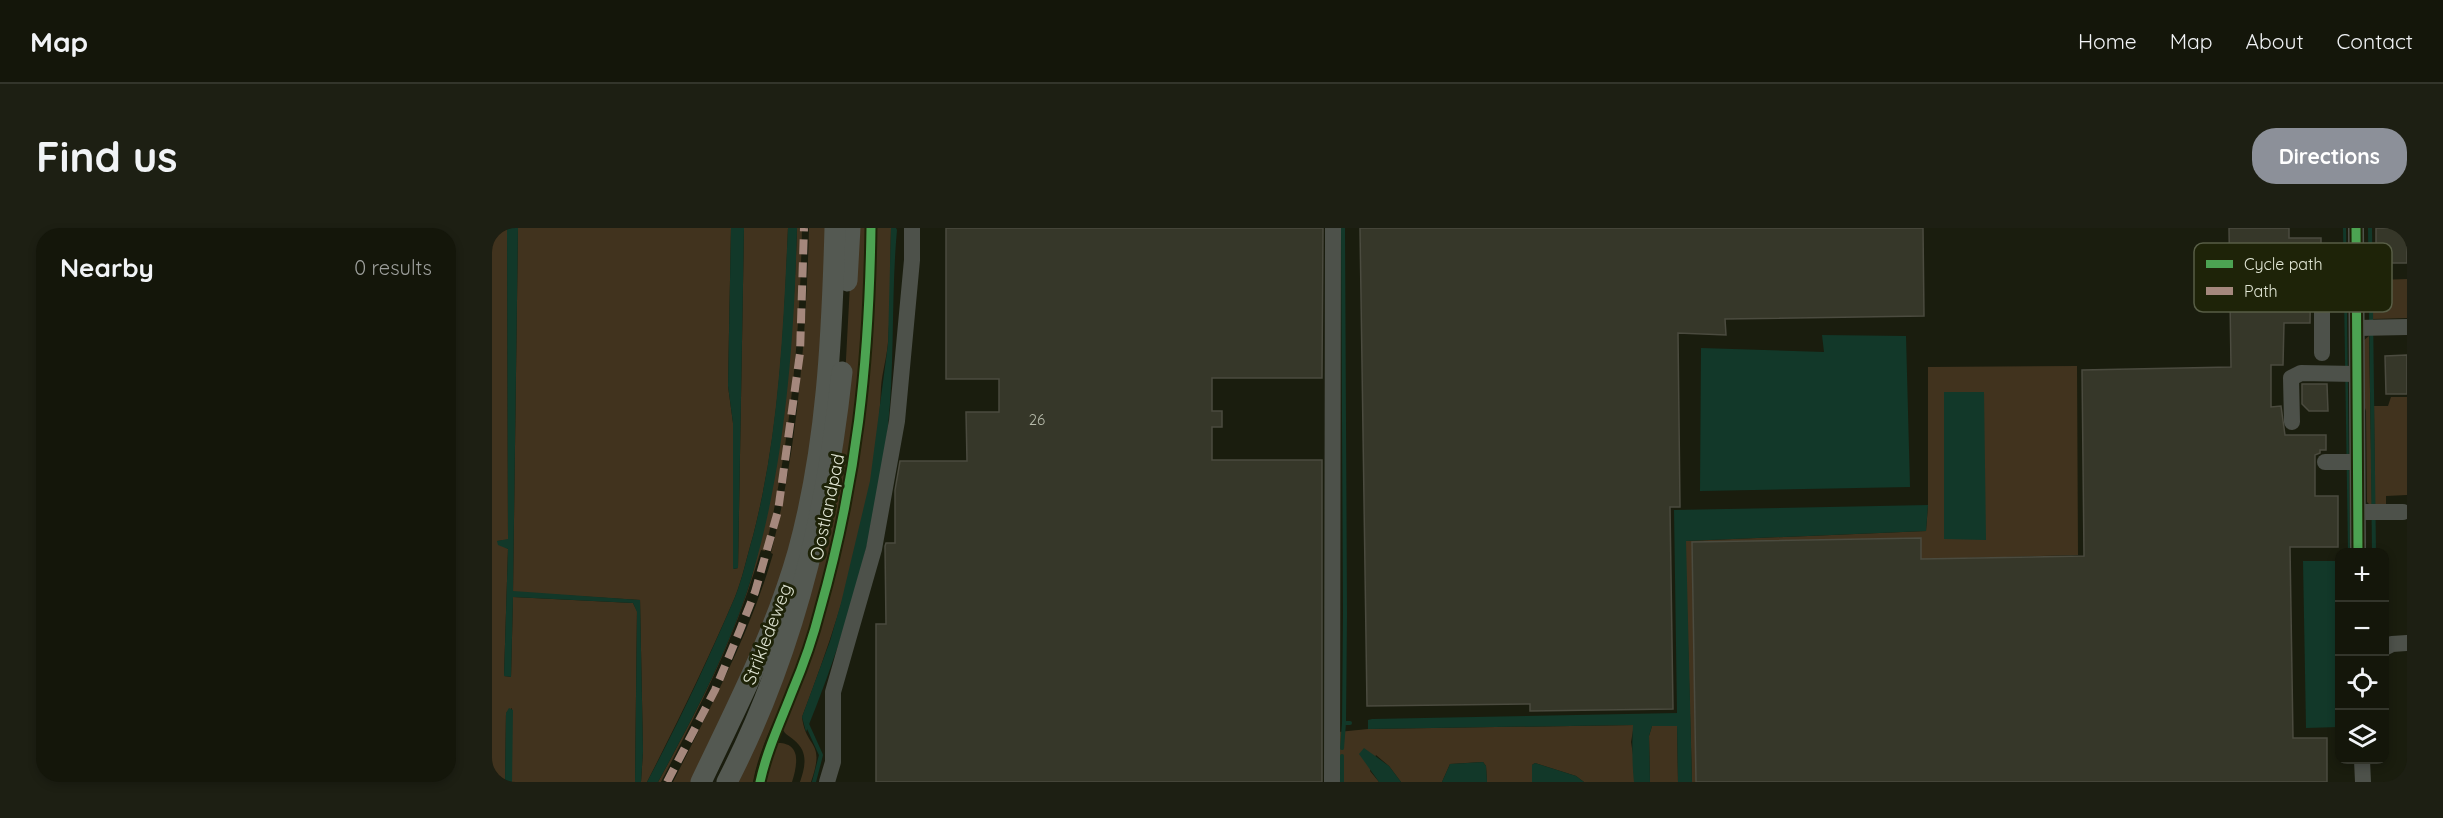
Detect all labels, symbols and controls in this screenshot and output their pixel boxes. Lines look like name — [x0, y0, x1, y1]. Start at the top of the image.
text: Map — [30, 24, 88, 59]
text: Home — [2078, 28, 2137, 54]
text: Map — [2170, 28, 2213, 54]
text: About — [2246, 28, 2304, 54]
text: Contact — [2337, 28, 2413, 54]
button: Directions — [2252, 128, 2407, 184]
text: Find us — [36, 130, 178, 183]
legend — [2194, 243, 2392, 312]
text: Nearby — [60, 251, 154, 284]
text: Cycle path — [2244, 254, 2323, 274]
text: 0 results — [354, 255, 432, 280]
text: Path — [2244, 281, 2278, 301]
house number: 26 — [1029, 410, 1045, 429]
street label: Oostlandpad — [804, 452, 850, 562]
map controls — [2335, 548, 2389, 764]
button: + — [2335, 548, 2389, 602]
street label: Strikledeweg — [737, 580, 797, 688]
button: − — [2335, 602, 2389, 656]
button: locate — [2335, 656, 2389, 710]
button: layers — [2335, 710, 2389, 764]

